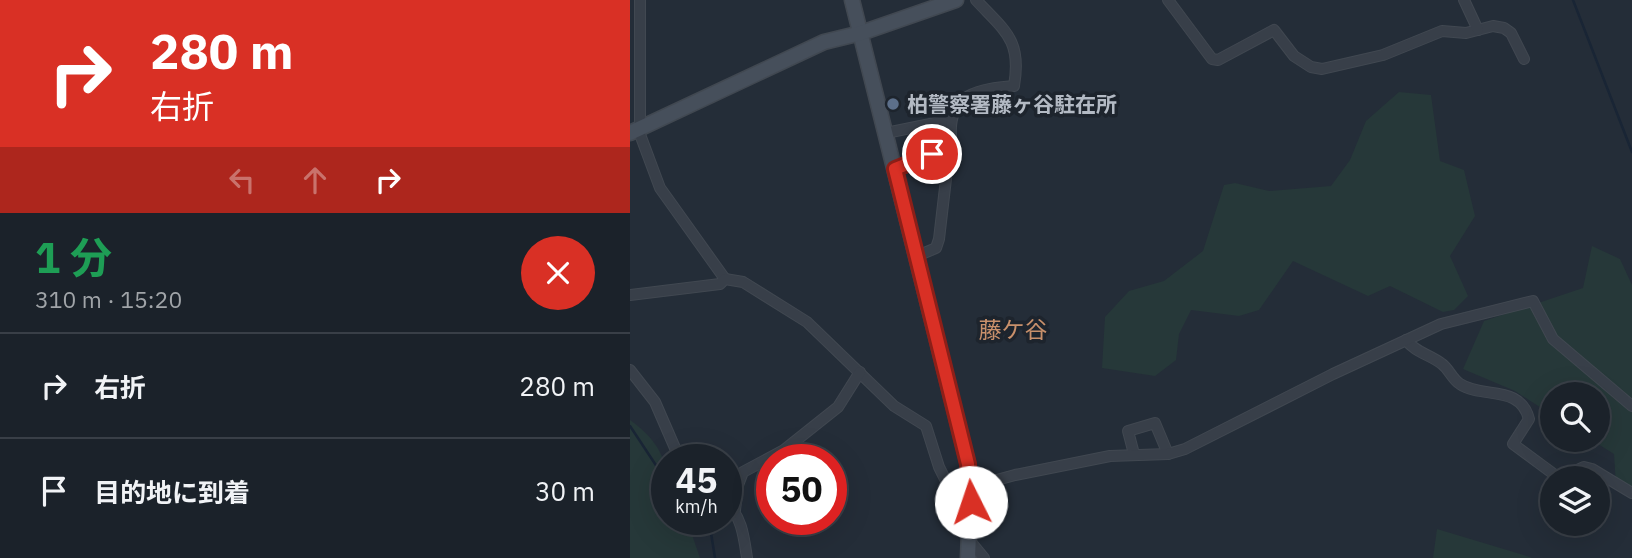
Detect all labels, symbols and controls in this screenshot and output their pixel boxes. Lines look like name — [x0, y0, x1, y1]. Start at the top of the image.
text: 280 m — [150, 19, 294, 82]
icon: right — [35, 28, 126, 119]
text: 右折 — [150, 85, 214, 127]
place label: 柏警察署藤ヶ谷駐在所 — [907, 90, 1117, 118]
marker: 柏警察署藤ヶ谷駐在所 — [885, 96, 901, 112]
pin — [902, 124, 962, 184]
icon: arrive — [913, 135, 951, 173]
icon: left — [223, 161, 261, 199]
icon: ahead — [296, 161, 334, 199]
icon: right — [369, 161, 407, 199]
text: 1 分 — [35, 230, 112, 285]
button: close — [521, 236, 595, 310]
text: 310 m · 15:20 — [35, 284, 182, 314]
district label: 藤ケ谷 — [979, 314, 1048, 344]
icon: right — [35, 367, 73, 405]
text: 280 m — [519, 369, 595, 403]
text: 右折 — [94, 370, 146, 404]
map controls — [1540, 382, 1610, 536]
button: search — [1540, 382, 1610, 452]
speed limit sign: 50 — [756, 444, 847, 535]
text: 45 — [675, 457, 718, 503]
position arrow — [934, 465, 1008, 539]
button: layers — [1540, 466, 1610, 536]
icon: arrive — [35, 472, 73, 510]
text: 30 m — [535, 474, 595, 508]
text: 目的地に到着 — [94, 475, 250, 509]
text: km/h — [675, 495, 718, 518]

